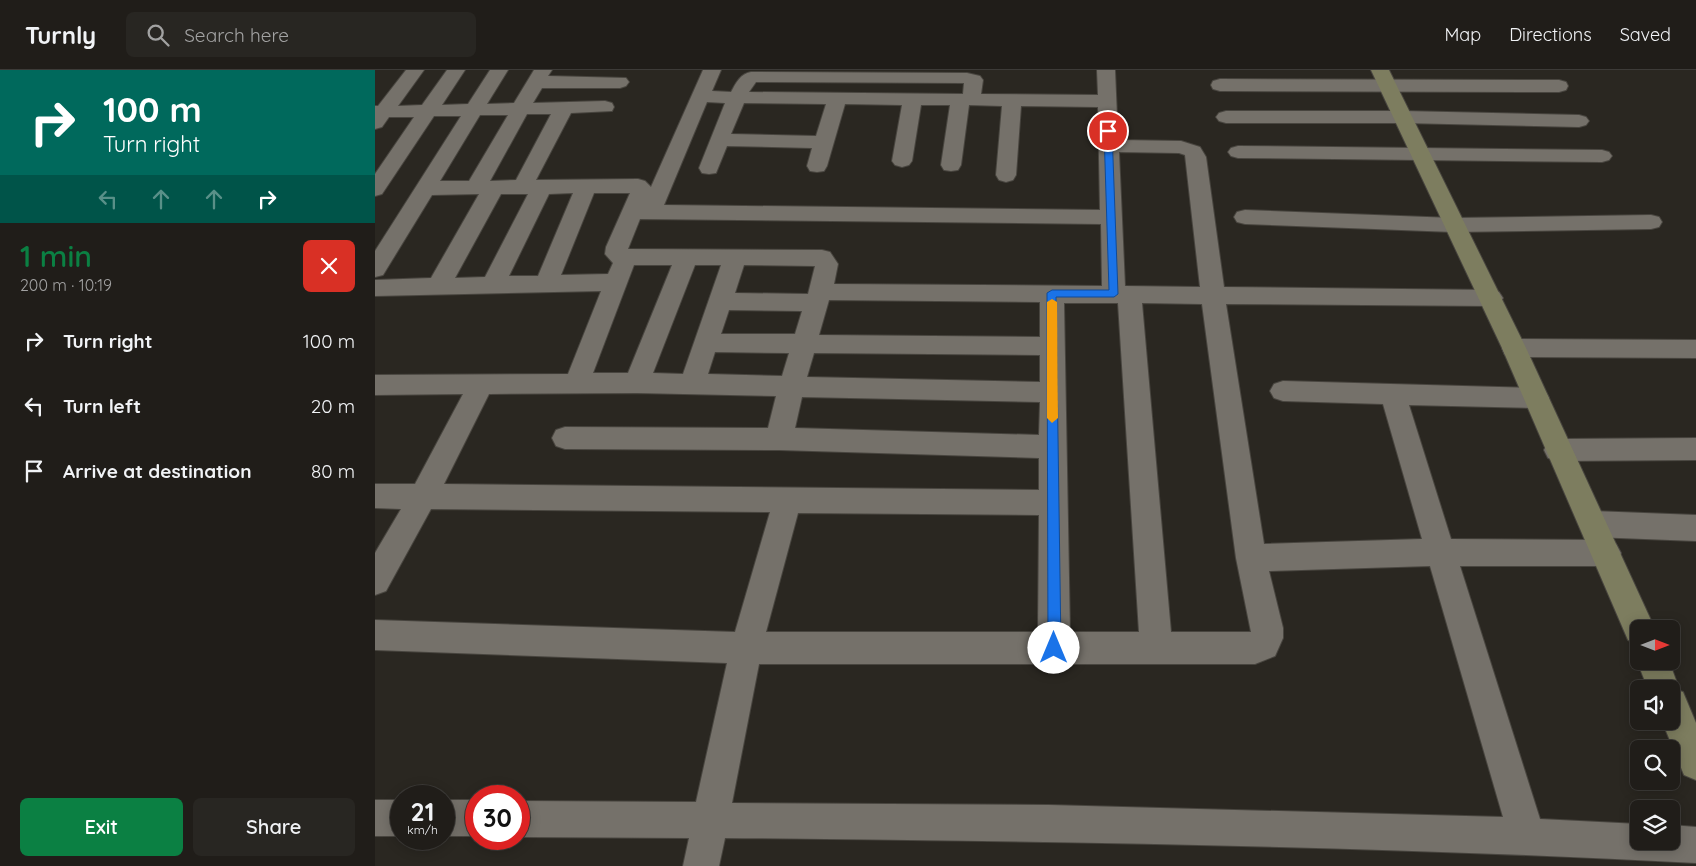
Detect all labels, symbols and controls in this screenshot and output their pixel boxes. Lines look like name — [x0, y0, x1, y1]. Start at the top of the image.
search box — [126, 12, 476, 57]
text: Turnly — [25, 20, 96, 50]
icon: search — [144, 21, 172, 49]
text: Search here — [184, 23, 289, 47]
text: Map — [1444, 23, 1481, 46]
text: Directions — [1509, 23, 1592, 46]
text: Saved — [1620, 23, 1671, 46]
text: 100 m — [103, 87, 202, 131]
icon: right — [20, 90, 85, 155]
pin — [1087, 110, 1129, 152]
icon: arrive — [1094, 117, 1122, 145]
text: Turn right — [103, 130, 200, 158]
icon: left — [94, 185, 122, 213]
icon: ahead — [147, 185, 175, 213]
icon: ahead — [200, 185, 228, 213]
icon: right — [253, 185, 281, 213]
text: 1 min — [20, 237, 92, 275]
button: close — [303, 240, 355, 292]
text: 200 m · 10:19 — [20, 275, 112, 295]
icon: right — [20, 327, 48, 355]
text: Turn right — [63, 329, 152, 353]
text: 100 m — [303, 329, 355, 353]
icon: left — [20, 392, 48, 420]
text: Turn left — [63, 394, 141, 418]
text: 20 m — [311, 394, 355, 418]
icon: arrive — [20, 457, 48, 485]
text: Arrive at destination — [63, 459, 252, 483]
text: 80 m — [311, 459, 355, 483]
north arrow — [1630, 620, 1680, 670]
map controls — [1630, 620, 1680, 850]
position arrow — [1027, 621, 1079, 673]
button: sound — [1630, 680, 1680, 730]
button: search — [1630, 740, 1680, 790]
speed limit sign: 30 — [465, 785, 530, 850]
text: 21 — [411, 796, 434, 827]
button: Exit — [20, 798, 183, 856]
button: Share — [193, 798, 355, 856]
button: layers — [1630, 800, 1680, 850]
text: km/h — [407, 822, 438, 837]

